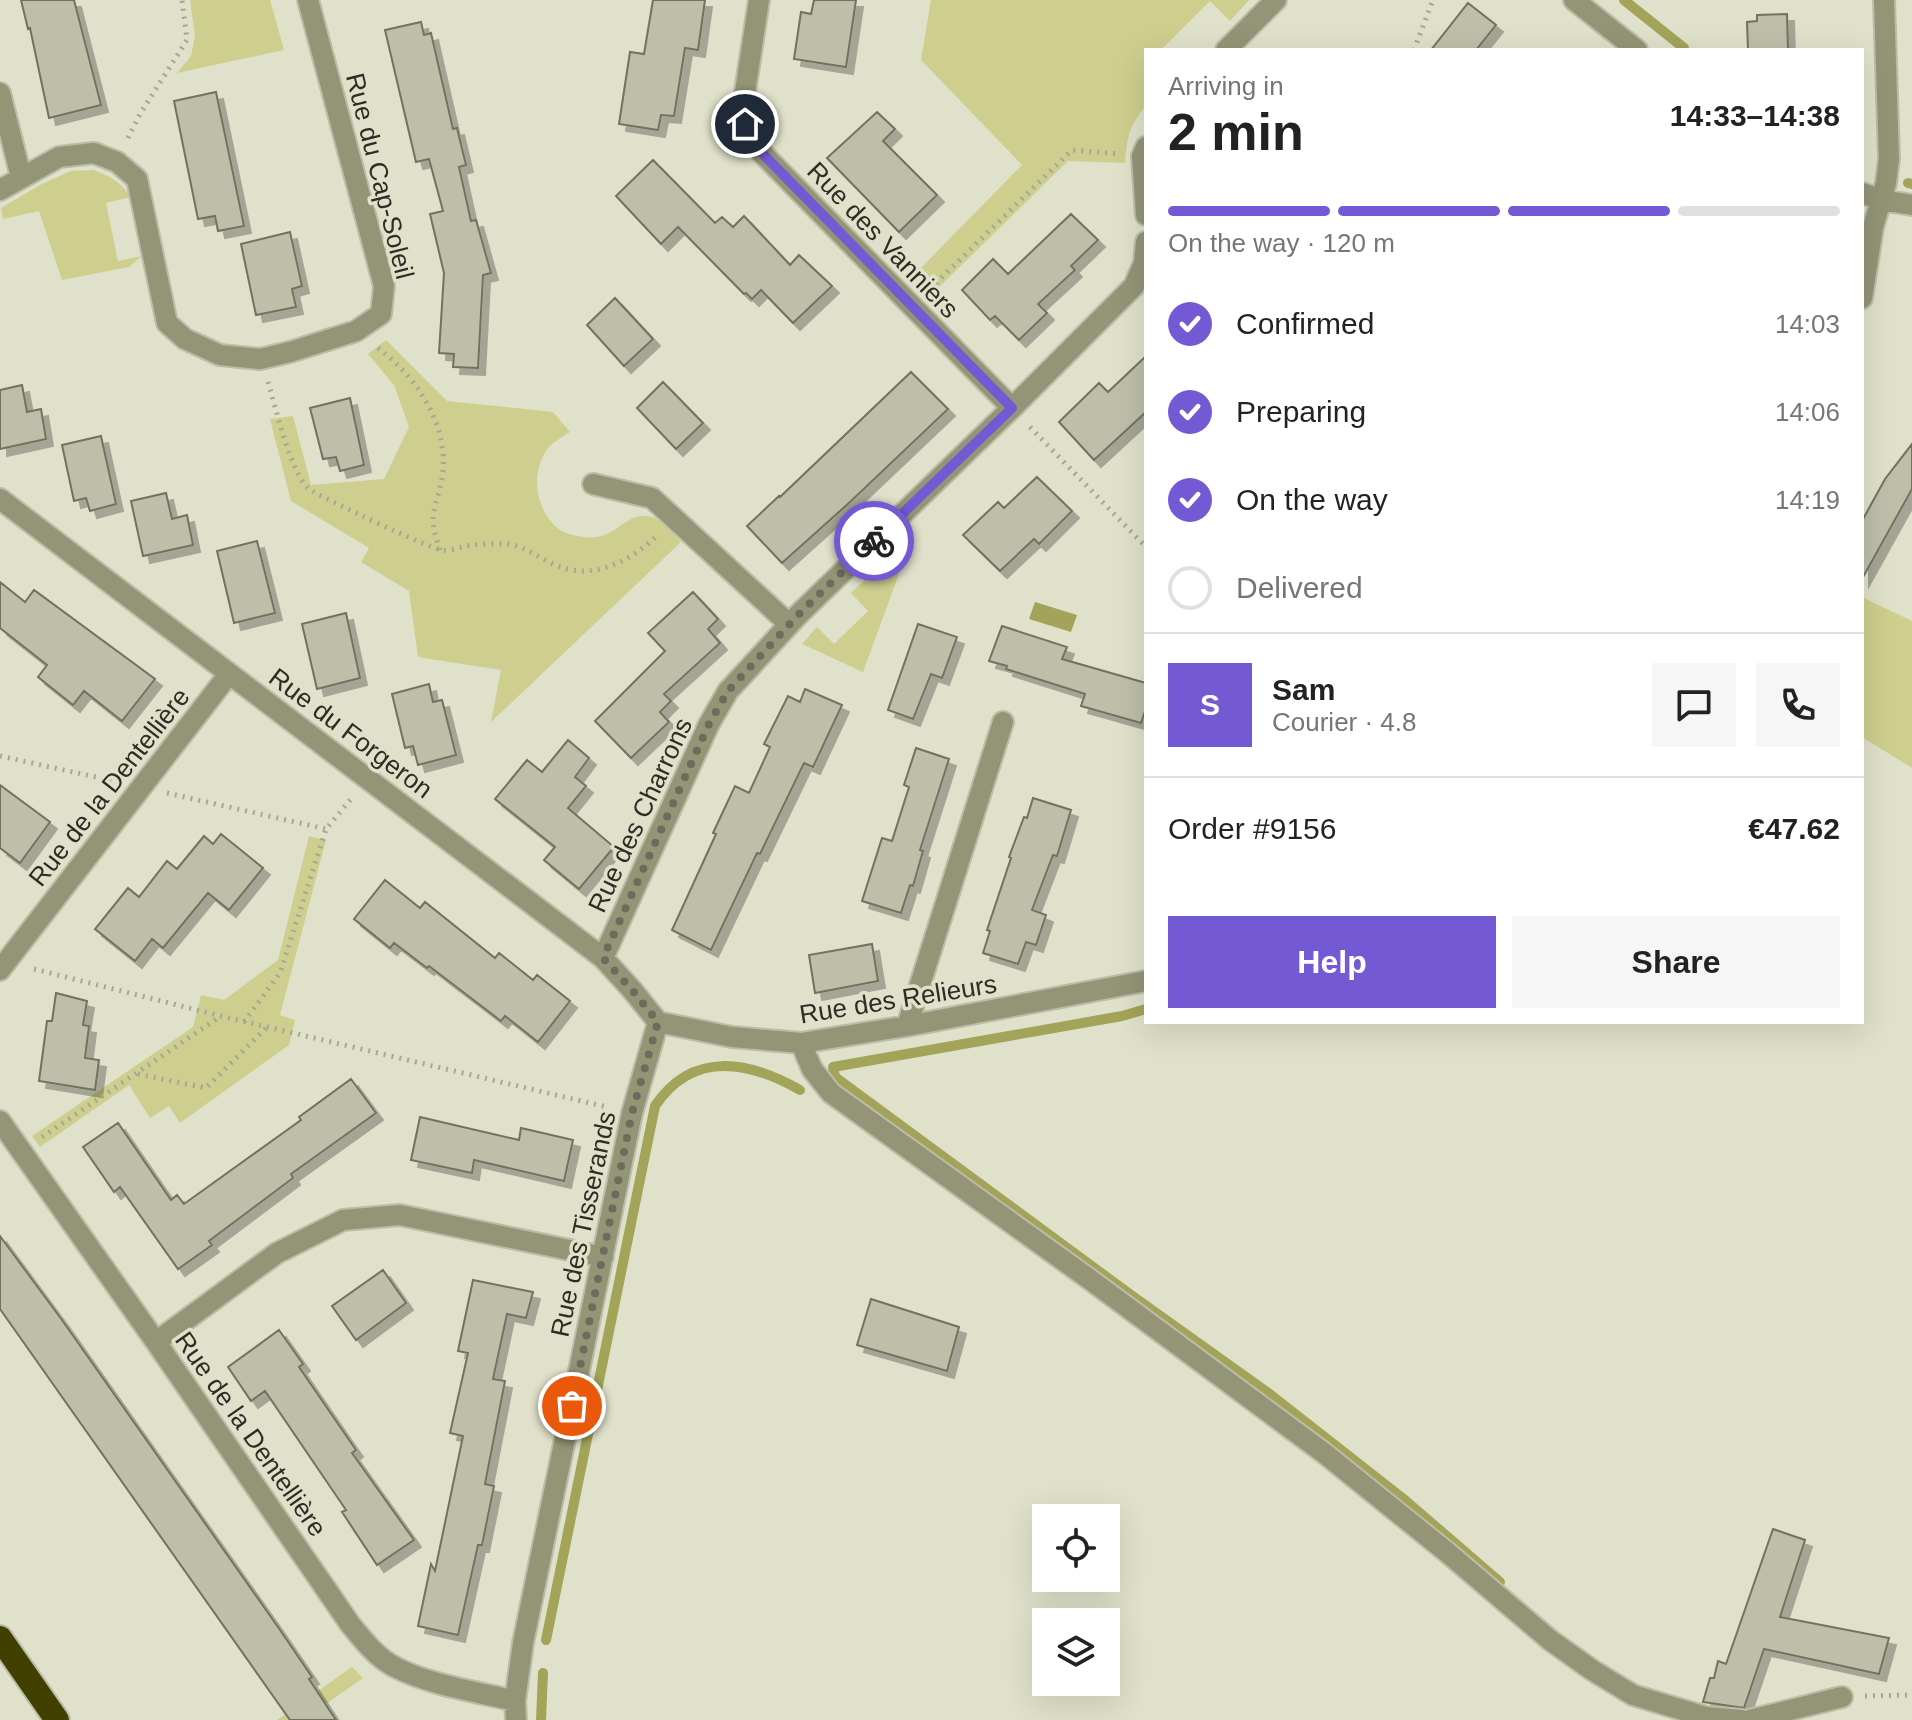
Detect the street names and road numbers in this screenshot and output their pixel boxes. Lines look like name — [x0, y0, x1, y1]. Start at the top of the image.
street label: Rue du Cap-Soleil — [340, 70, 420, 282]
street label: Rue des Vanniers — [801, 156, 965, 324]
street label: Rue du Forgeron — [263, 662, 439, 804]
street label: Rue de la Dentellière — [22, 682, 196, 892]
street label: Rue des Charrons — [582, 713, 698, 917]
street label: Rue des Relieurs — [797, 969, 999, 1029]
street label: Rue des Tisserands — [544, 1108, 622, 1340]
street label: Rue de la Dentellière — [169, 1326, 333, 1542]

